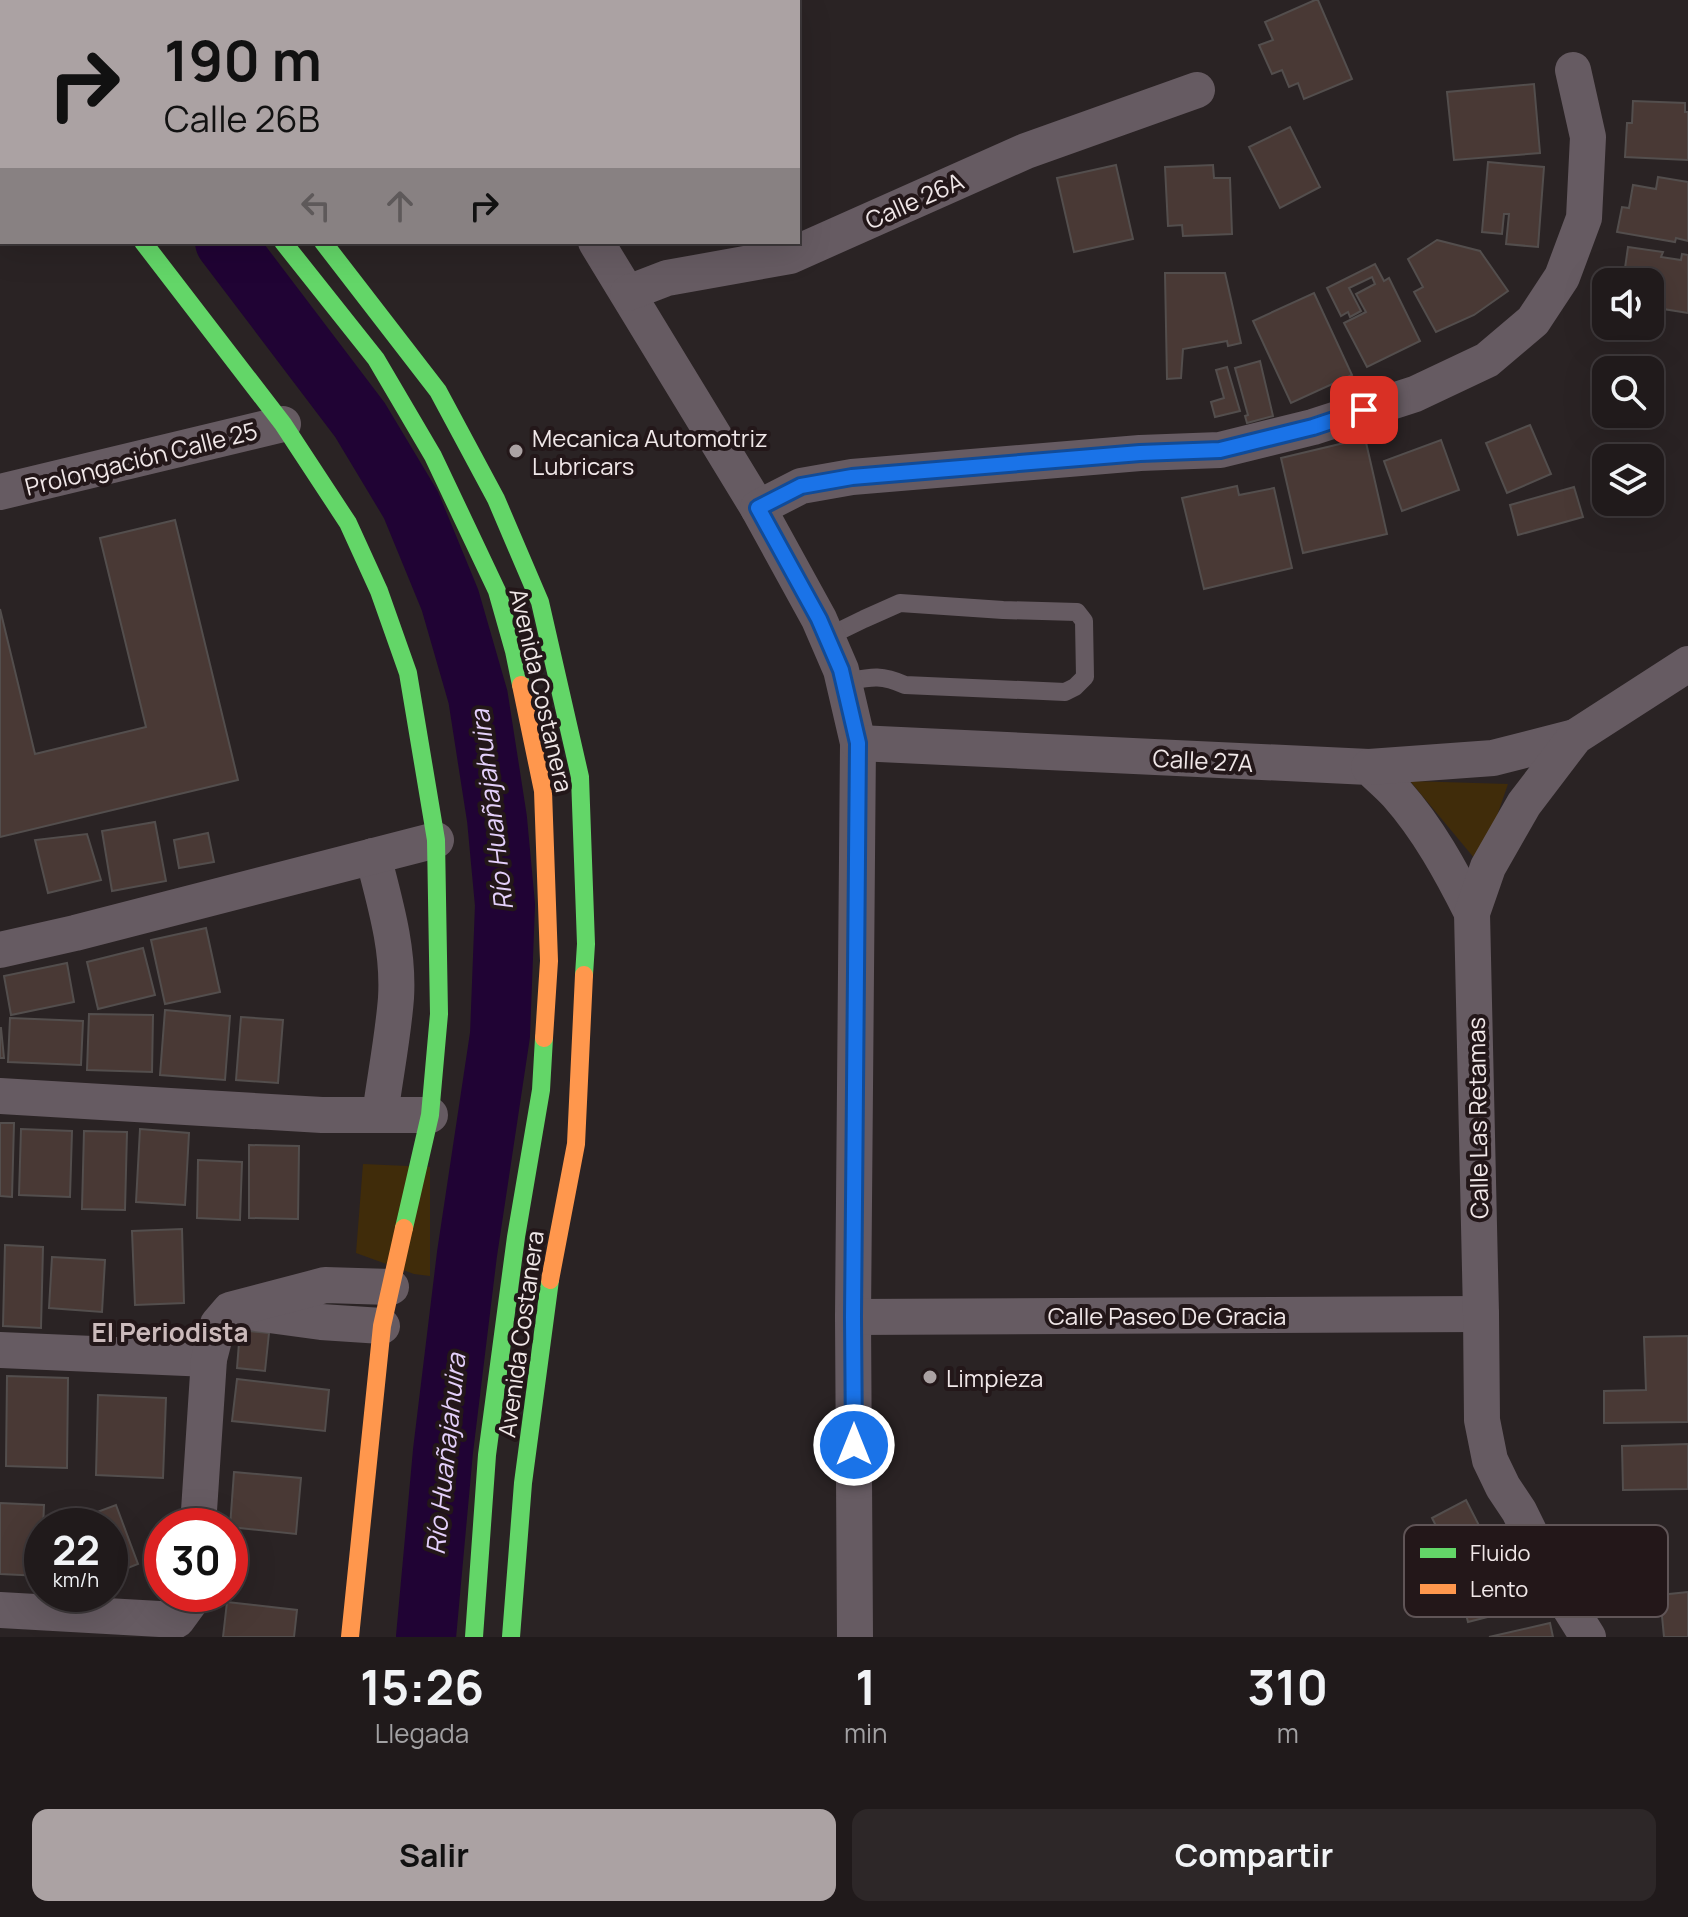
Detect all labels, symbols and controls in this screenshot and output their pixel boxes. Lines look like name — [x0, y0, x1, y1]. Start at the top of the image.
text: 190 m — [164, 21, 322, 98]
icon: right — [32, 32, 136, 136]
text: Calle 26B — [164, 94, 320, 143]
street label: Calle 26A — [860, 164, 968, 236]
icon: left — [294, 184, 338, 228]
icon: ahead — [378, 184, 422, 228]
icon: right — [462, 184, 506, 228]
map controls — [1592, 268, 1664, 516]
button: sound — [1592, 268, 1664, 340]
button: search — [1592, 356, 1664, 428]
pin — [1330, 376, 1398, 444]
icon: arrive — [1342, 388, 1386, 432]
street label: Prolongación Calle 25 — [21, 413, 261, 503]
place label: Mecanica Automotriz Lubricars — [532, 421, 768, 482]
marker: Mecanica Automotriz Lubricars — [507, 442, 525, 460]
button: layers — [1592, 444, 1664, 516]
street label: Avenida Costanera — [502, 585, 582, 795]
water label: Río Huañajahuira — [461, 706, 521, 912]
street label: Calle 27A — [1152, 741, 1254, 779]
street label: Calle Las Retamas — [1459, 1017, 1495, 1219]
street label: Avenida Costanera — [489, 1229, 551, 1439]
street label: Calle Paseo De Gracia — [1048, 1299, 1286, 1332]
district label: El Periodista — [91, 1314, 249, 1350]
water label: Río Huañajahuira — [417, 1350, 474, 1556]
place label: Limpieza — [946, 1361, 1043, 1394]
marker: Limpieza — [921, 1368, 939, 1386]
position arrow — [812, 1403, 896, 1487]
speed limit sign: 30 — [144, 1508, 248, 1612]
text: 22 — [52, 1522, 100, 1577]
legend — [1404, 1525, 1668, 1617]
text: Fluido — [1470, 1538, 1530, 1568]
text: km/h — [53, 1566, 99, 1593]
text: Lento — [1470, 1574, 1528, 1604]
text: 15:26 — [360, 1654, 484, 1719]
text: 1 — [855, 1654, 876, 1719]
text: 310 — [1248, 1654, 1328, 1719]
text: Llegada — [375, 1715, 469, 1751]
text: min — [844, 1715, 888, 1751]
text: m — [1277, 1715, 1299, 1751]
button: Salir — [32, 1809, 836, 1901]
button: Compartir — [852, 1809, 1656, 1901]

